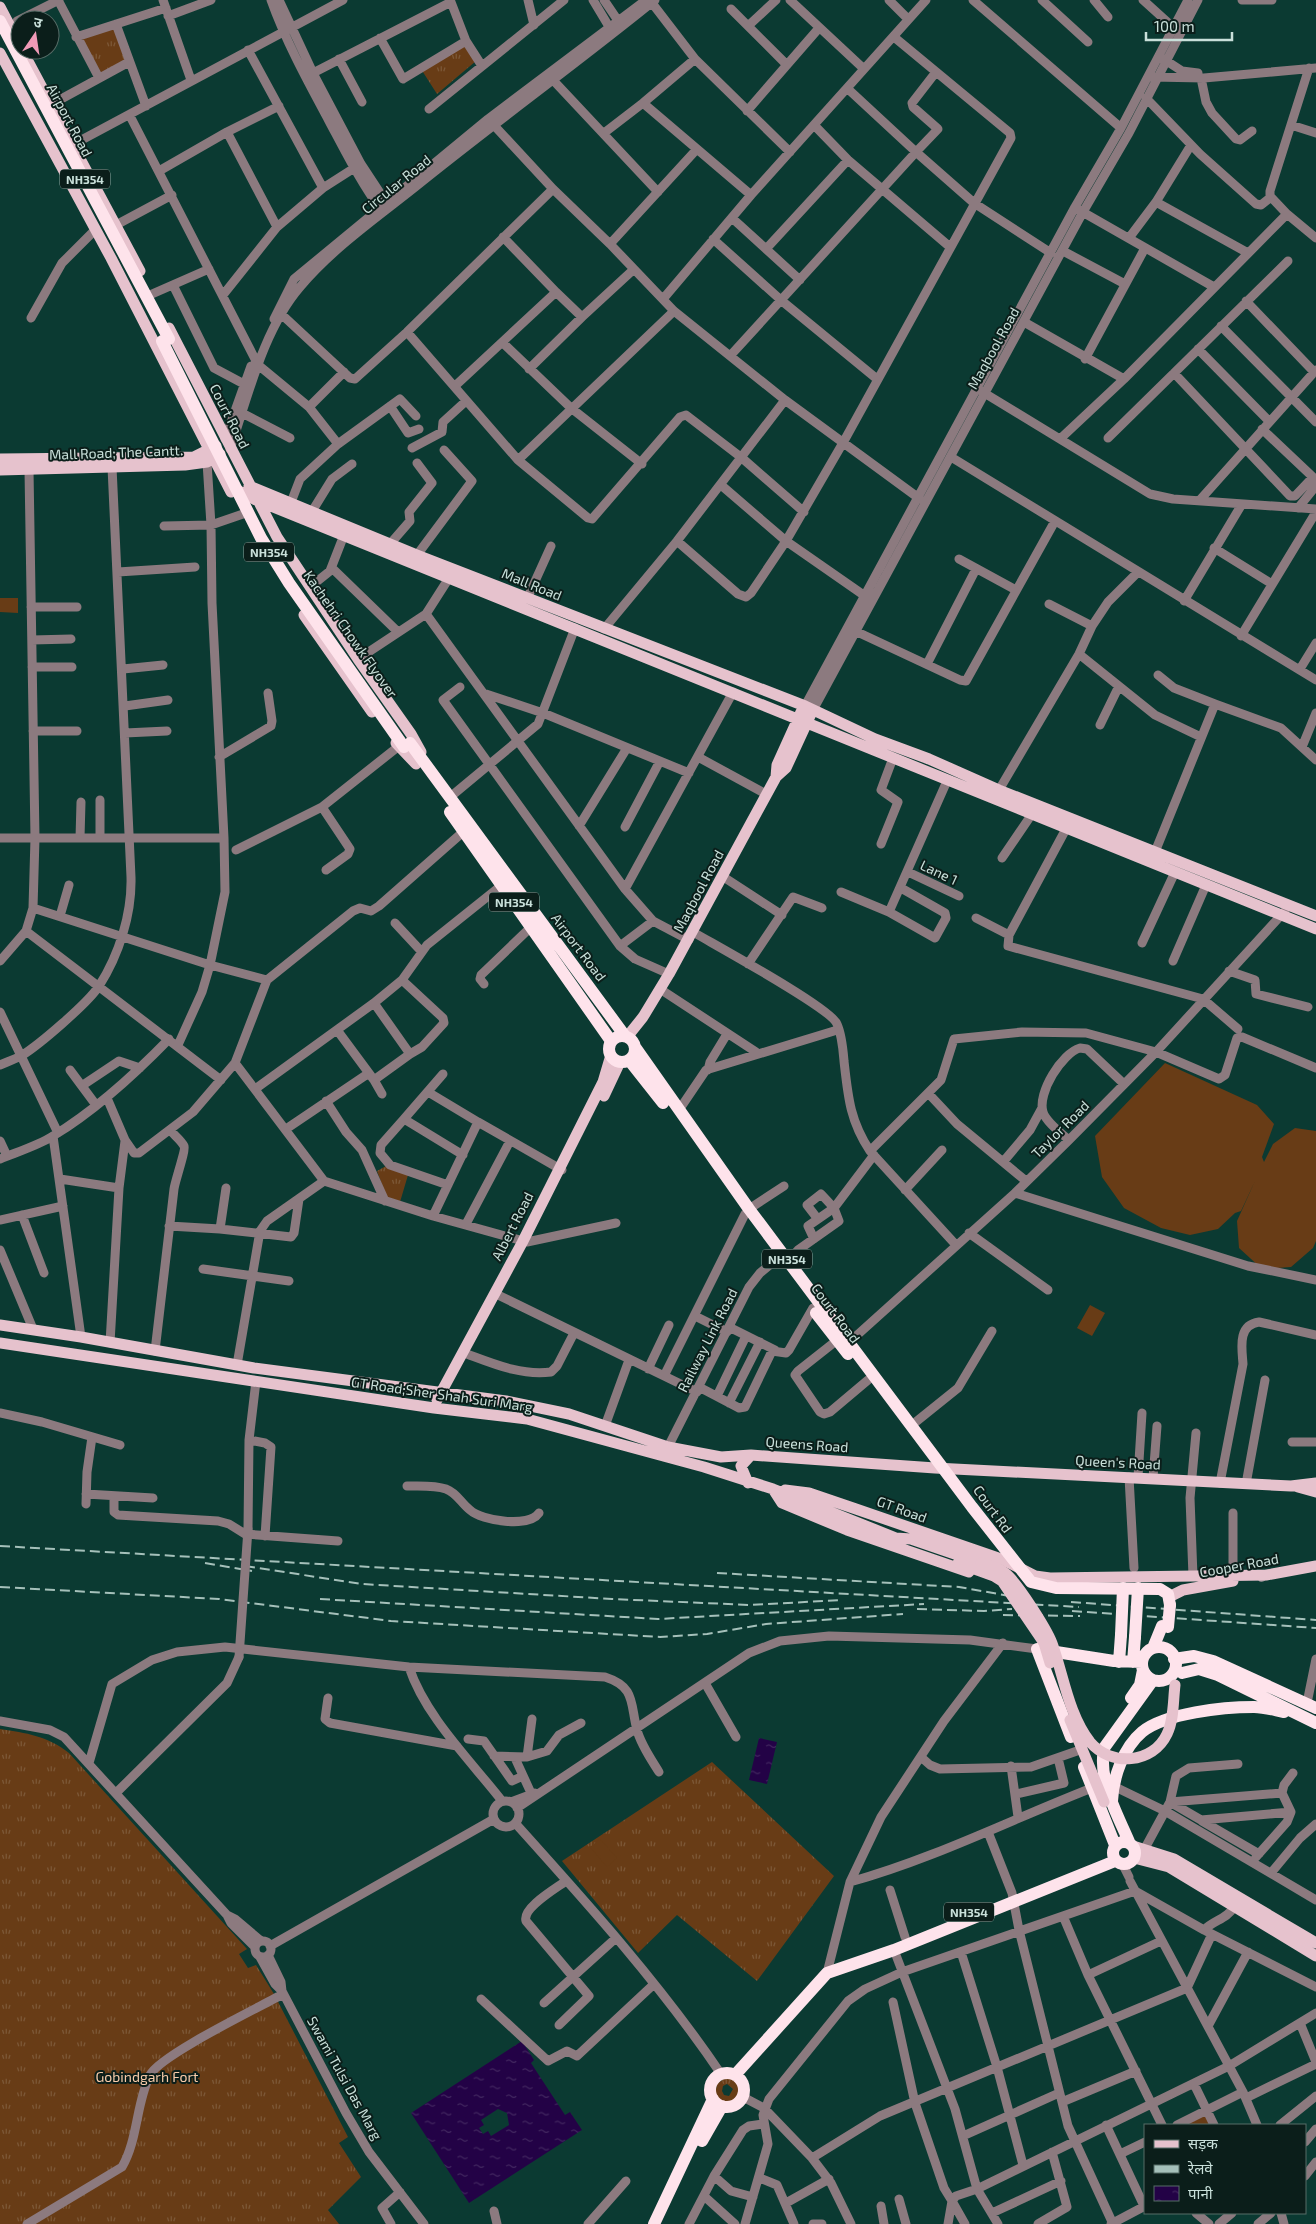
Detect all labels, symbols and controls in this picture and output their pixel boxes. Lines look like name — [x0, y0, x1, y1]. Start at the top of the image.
north arrow — [10, 10, 60, 60]
scale bar — [1146, 10, 1232, 42]
text: उ — [32, 13, 45, 31]
text: 100 m — [1154, 17, 1195, 35]
street label: Airport Road — [44, 81, 96, 159]
street label: Circular Road — [358, 151, 434, 217]
road number: NH354 — [60, 170, 110, 188]
street label: Maqbool Road — [964, 304, 1022, 392]
street label: Court Road — [206, 381, 254, 451]
street label: Mall Road; The Cantt. — [49, 441, 183, 463]
road number: NH354 — [244, 542, 294, 562]
street label: Mall Road — [499, 564, 565, 604]
street label: Kachehri Chowk Flyover — [301, 567, 402, 701]
street label: Maqbool Road — [669, 847, 727, 935]
street label: Lane 1 — [918, 856, 960, 888]
road number: NH354 — [489, 892, 539, 912]
street label: Airport Road — [548, 910, 610, 984]
street label: Taylor Road — [1028, 1097, 1092, 1161]
street label: Albert Road — [487, 1189, 537, 1263]
road number: NH354 — [762, 1250, 812, 1268]
street label: Court Road — [808, 1280, 864, 1346]
street label: Railway Link Road — [673, 1285, 741, 1395]
street label: GT Road;Sher Shah Suri Marg — [350, 1373, 534, 1415]
street label: Queens Road — [765, 1433, 849, 1455]
street label: Queen's Road — [1075, 1451, 1161, 1473]
street label: Court Rd — [970, 1482, 1016, 1536]
street label: GT Road — [875, 1492, 929, 1526]
street label: Cooper Road — [1198, 1550, 1280, 1580]
road number: NH354 — [944, 1902, 994, 1921]
street label: Swami Tulsi Das Marg — [304, 2013, 386, 2143]
park label: Gobindgarh Fort — [96, 2068, 198, 2085]
legend — [1144, 2124, 1306, 2214]
text: सड़क — [1188, 2134, 1218, 2152]
text: रेलवे — [1187, 2159, 1213, 2177]
text: पानी — [1188, 2184, 1214, 2202]

